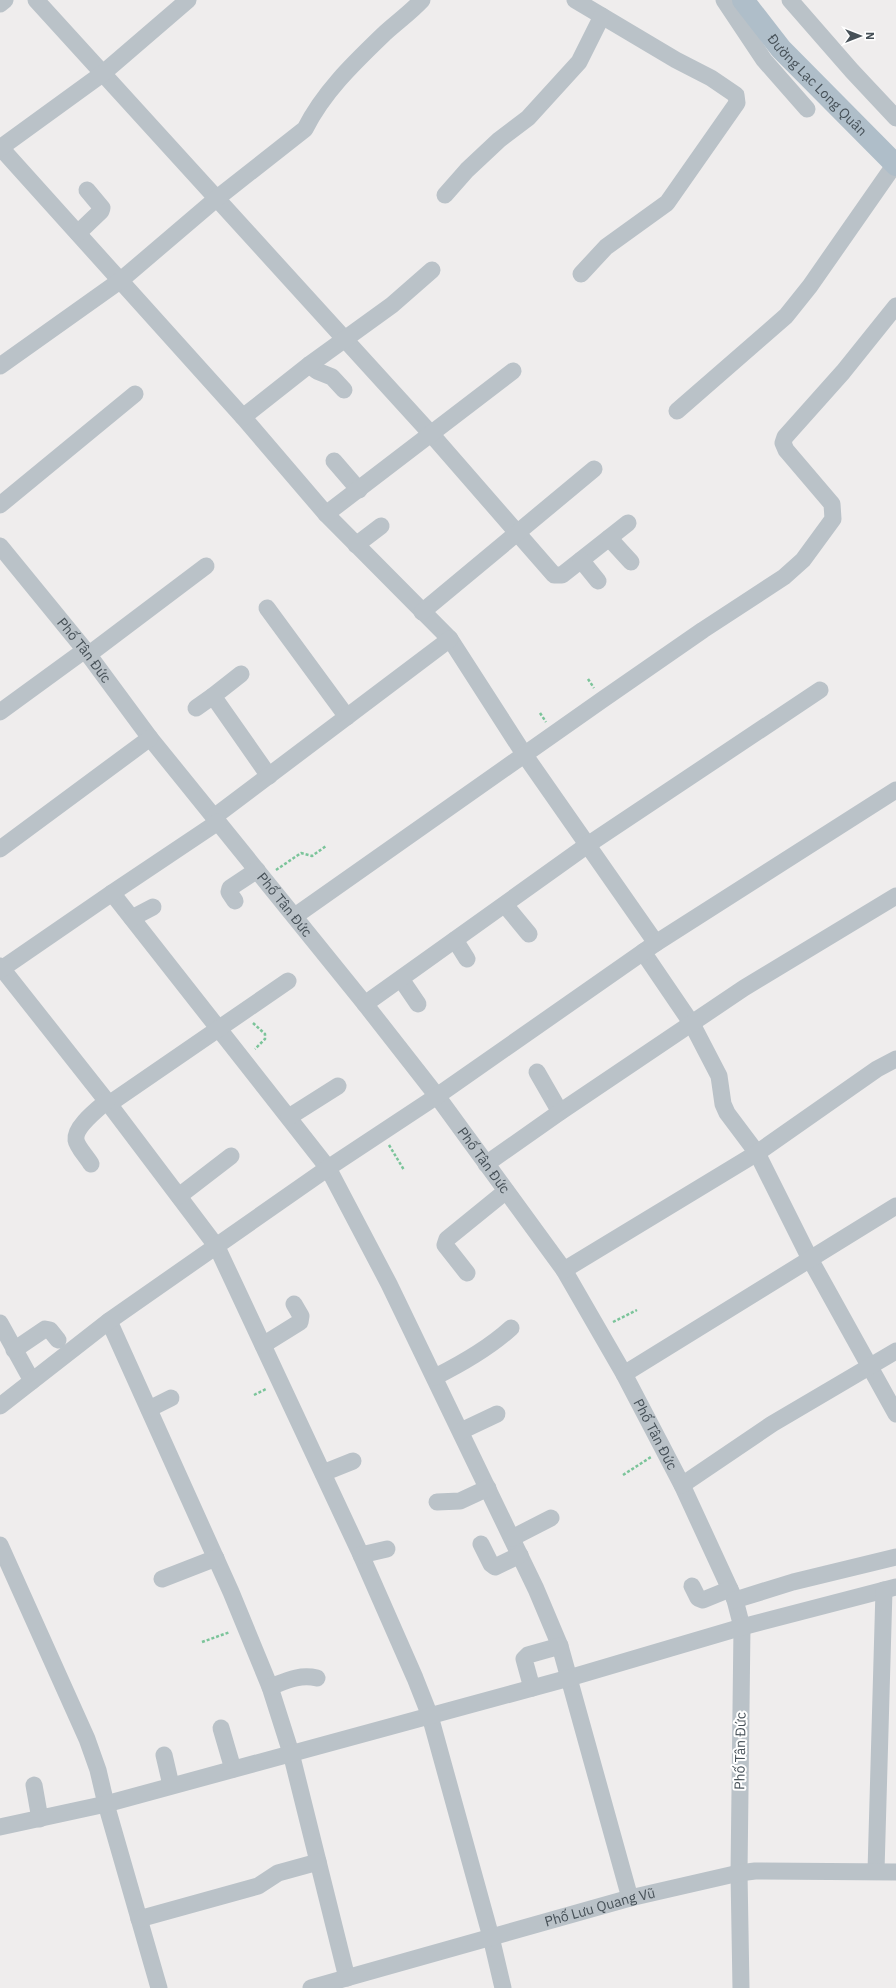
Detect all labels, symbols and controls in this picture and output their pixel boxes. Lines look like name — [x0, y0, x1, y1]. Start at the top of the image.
north arrow — [840, 16, 880, 56]
street label: Đường Lạc Long Quân — [764, 30, 871, 140]
text: N — [863, 32, 877, 40]
street label: Phố Tân Đức — [53, 614, 115, 686]
street label: Phố Tân Đức — [253, 869, 316, 941]
street label: Phố Tân Đức — [454, 1123, 514, 1197]
street label: Phố Tân Đức — [629, 1396, 681, 1473]
street label: Phố Tân Đức — [730, 1712, 750, 1790]
street label: Phố Lưu Quang Vũ — [542, 1884, 657, 1931]

